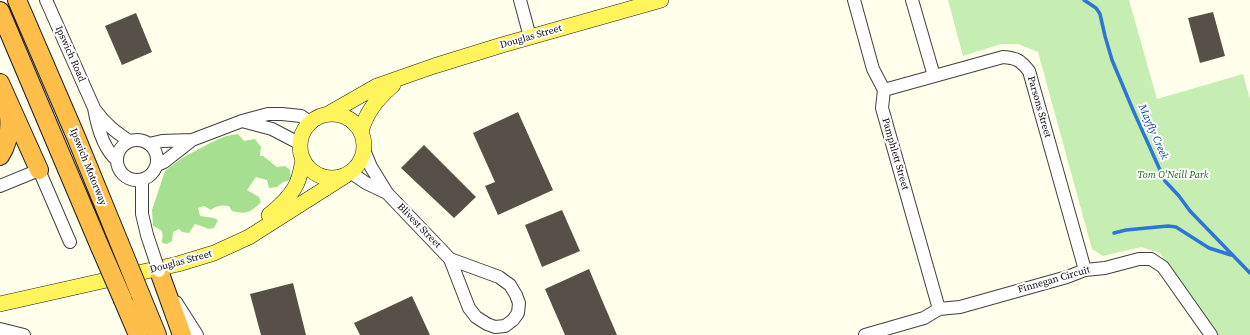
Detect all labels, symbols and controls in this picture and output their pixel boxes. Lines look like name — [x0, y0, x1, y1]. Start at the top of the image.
street label: Douglas Street — [499, 22, 563, 52]
street label: Ipswich Road — [52, 24, 88, 84]
street label: Parsons Street — [1024, 75, 1054, 139]
water label: Mayfly Creek — [1135, 102, 1171, 162]
street label: Pamphlett Street — [879, 117, 911, 191]
street label: Ipswich Motorway — [67, 127, 109, 207]
park label: Tom O'Neill Park — [1138, 169, 1208, 181]
street label: Blivest Street — [395, 201, 443, 251]
street label: Douglas Street — [149, 248, 213, 276]
street label: Finnegan Circuit — [1016, 264, 1092, 296]

